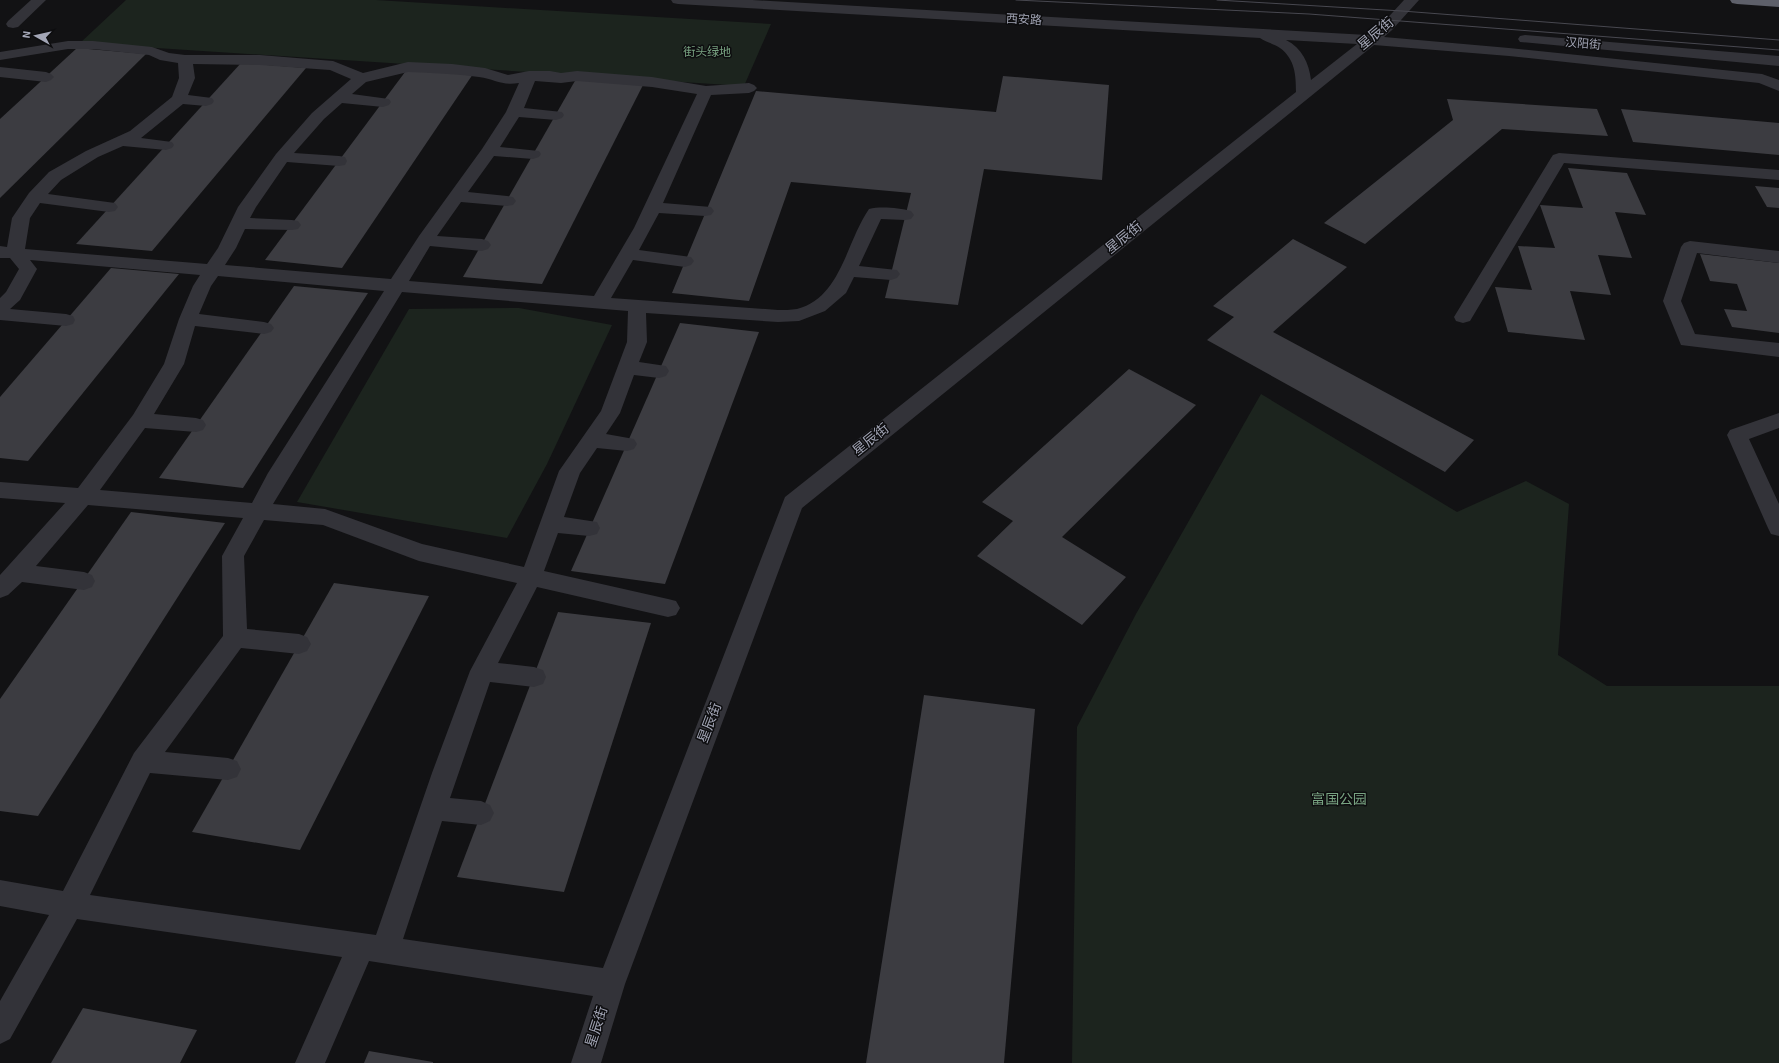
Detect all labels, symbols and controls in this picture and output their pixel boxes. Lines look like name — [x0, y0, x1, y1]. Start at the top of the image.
street label: 西安路 — [1006, 11, 1042, 29]
street label: 星辰街 — [1353, 13, 1399, 55]
north arrow — [16, 16, 56, 56]
text: N — [19, 30, 35, 39]
street label: 汉阳街 — [1564, 34, 1602, 54]
park label: 街头绿地 — [683, 44, 731, 61]
street label: 星辰街 — [1101, 217, 1147, 259]
street label: 星辰街 — [848, 419, 894, 461]
street label: 星辰街 — [693, 700, 727, 746]
park label: 富国公园 — [1311, 790, 1367, 810]
street label: 星辰街 — [581, 1004, 613, 1050]

